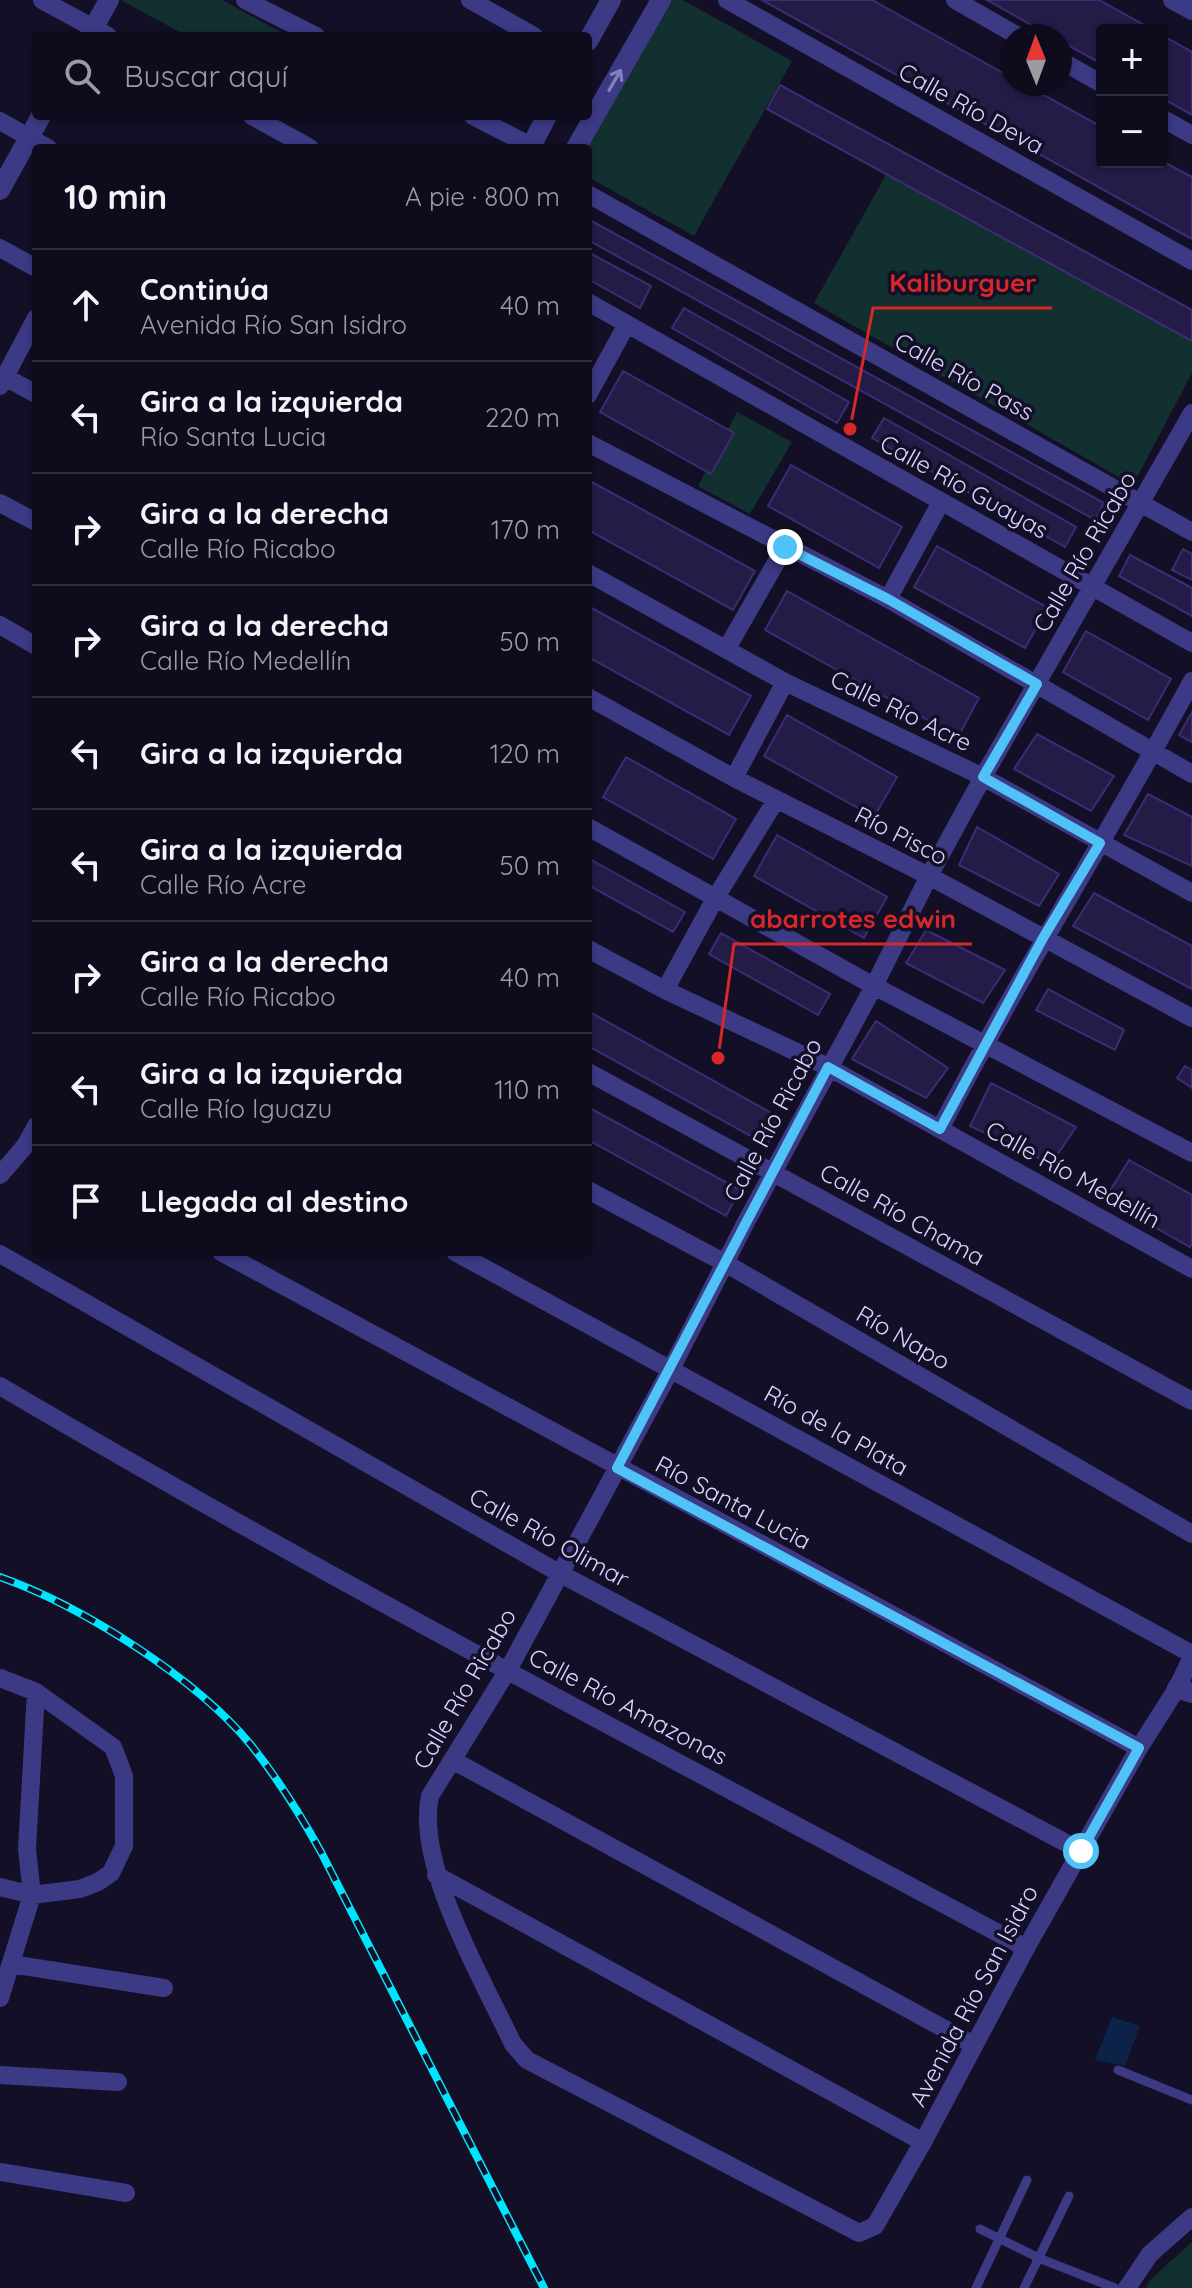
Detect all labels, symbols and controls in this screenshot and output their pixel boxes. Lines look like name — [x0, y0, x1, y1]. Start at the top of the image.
north arrow — [1000, 24, 1072, 96]
map controls — [1096, 24, 1168, 168]
button: + — [1096, 24, 1168, 96]
search box — [32, 32, 592, 120]
icon: search — [60, 54, 104, 98]
street label: Calle Río Deva — [894, 56, 1049, 160]
text: Buscar aquí — [124, 57, 288, 95]
one-way arrow — [608, 69, 623, 93]
button: − — [1096, 96, 1168, 168]
text: 10 min — [64, 175, 167, 218]
text: A pie · 800 m — [405, 180, 560, 213]
callout: Kaliburguer — [873, 258, 1052, 308]
text: Kaliburguer — [889, 266, 1037, 299]
text: Continúa — [140, 270, 269, 308]
icon: ahead — [64, 283, 108, 327]
text: 40 m — [500, 289, 560, 322]
text: Avenida Río San Isidro — [140, 308, 407, 341]
street label: Calle Río Pass — [890, 326, 1039, 427]
text: Gira a la izquierda — [140, 382, 403, 420]
icon: left — [64, 395, 108, 439]
text: 220 m — [485, 401, 560, 434]
text: Río Santa Lucia — [140, 420, 326, 453]
street label: Calle Río Guayas — [875, 428, 1054, 545]
street label: Calle Río Ricabo — [1026, 466, 1142, 637]
text: Gira a la derecha — [140, 494, 389, 532]
icon: right — [64, 507, 108, 551]
text: 170 m — [491, 513, 560, 546]
route end — [767, 529, 803, 565]
text: Calle Río Ricabo — [140, 532, 336, 565]
text: Gira a la derecha — [140, 606, 389, 644]
icon: right — [64, 619, 108, 663]
text: 50 m — [500, 625, 560, 658]
text: Calle Río Medellín — [140, 644, 351, 677]
street label: Calle Río Acre — [826, 663, 977, 757]
icon: left — [64, 731, 108, 775]
text: Gira a la izquierda — [140, 734, 403, 772]
text: 120 m — [490, 737, 560, 770]
street label: Río Pisco — [850, 799, 953, 871]
text: Gira a la izquierda — [140, 830, 403, 868]
icon: left — [64, 843, 108, 887]
text: 50 m — [500, 849, 560, 882]
text: Calle Río Acre — [140, 868, 306, 901]
callout: abarrotes edwin — [734, 894, 972, 944]
text: abarrotes edwin — [750, 902, 956, 935]
text: Gira a la derecha — [140, 942, 389, 980]
icon: right — [64, 955, 108, 999]
text: 40 m — [500, 961, 560, 994]
text: Calle Río Ricabo — [140, 980, 336, 1013]
street label: Calle Río Ricabo — [716, 1033, 828, 1206]
text: Gira a la izquierda — [140, 1054, 403, 1092]
icon: left — [64, 1067, 108, 1111]
text: 110 m — [494, 1073, 560, 1106]
text: Calle Río Iguazu — [140, 1092, 332, 1125]
street label: Calle Río Medellín — [981, 1114, 1166, 1235]
street label: Calle Río Chama — [815, 1156, 990, 1272]
icon: arrive — [64, 1179, 108, 1223]
text: Llegada al destino — [140, 1182, 408, 1220]
street label: Río Napo — [851, 1298, 956, 1376]
street label: Río de la Plata — [759, 1378, 914, 1482]
street label: Río Santa Lucia — [651, 1449, 816, 1556]
street label: Calle Río Olimar — [464, 1481, 635, 1593]
street label: Calle Río Ricabo — [406, 1603, 522, 1774]
street label: Calle Río Amazonas — [524, 1641, 733, 1771]
route start — [1063, 1833, 1099, 1869]
street label: Avenida Río San Isidro — [902, 1880, 1044, 2111]

